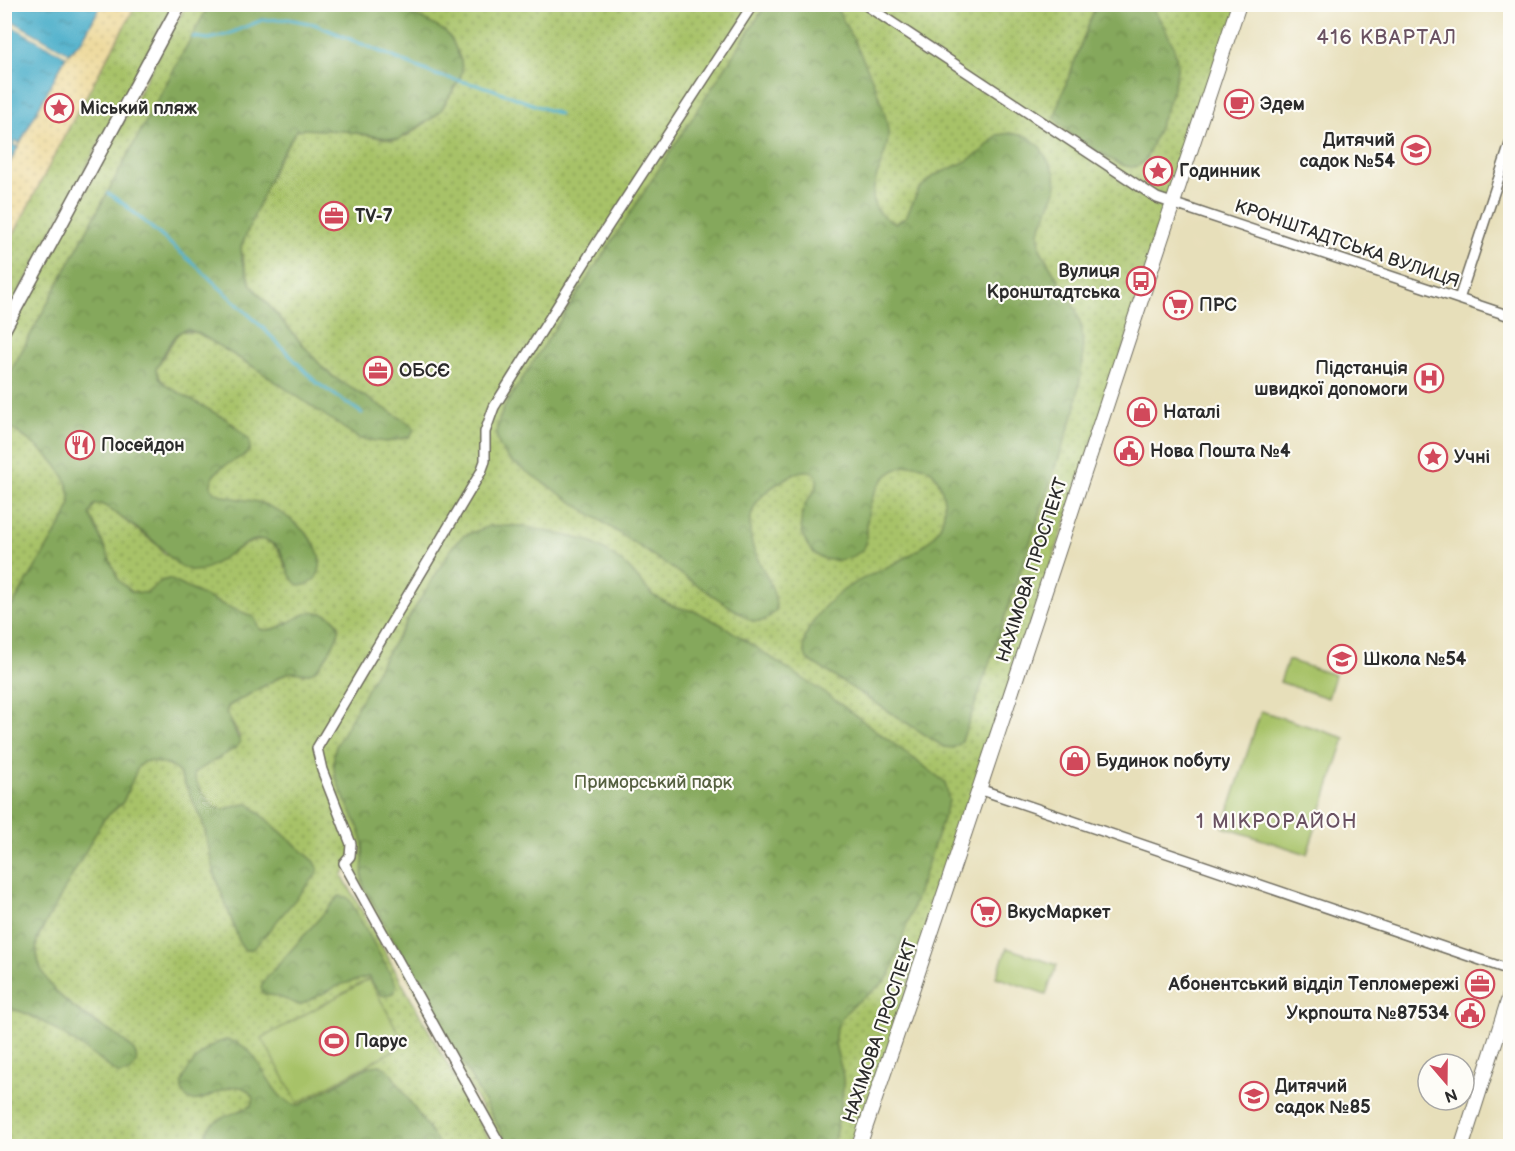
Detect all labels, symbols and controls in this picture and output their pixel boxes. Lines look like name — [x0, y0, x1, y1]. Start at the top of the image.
district label: 416 КВАРТАЛ — [1317, 26, 1457, 50]
cafe icon: Эдем — [1223, 88, 1255, 120]
place icon: Міський пляж — [43, 92, 75, 124]
place label: Эдем — [1260, 94, 1305, 115]
place label: Міський пляж — [80, 98, 197, 119]
place label: Дитячий садок №54 — [1299, 130, 1395, 172]
school or university icon: Дитячий садок №54 — [1400, 134, 1432, 166]
place icon: Годинник — [1142, 155, 1174, 187]
place label: Годинник — [1179, 161, 1260, 182]
street label: КРОНШТАДТСЬКА ВУЛИЦЯ — [1232, 196, 1462, 292]
office icon: TV-7 — [318, 200, 350, 232]
place label: TV-7 — [355, 206, 393, 227]
place label: Вулиця Кронштадтська — [987, 261, 1121, 303]
bus stop icon: Вулиця Кронштадтська — [1125, 265, 1157, 297]
supermarket icon: ПРС — [1162, 289, 1194, 321]
place label: ПРС — [1199, 295, 1237, 316]
office icon: ОБСЄ — [362, 355, 394, 387]
place label: Підстанція швидкої допомоги — [1254, 358, 1408, 400]
place label: ОБСЄ — [399, 361, 450, 382]
hospital icon: Підстанція швидкої допомоги — [1413, 362, 1445, 394]
shop icon: Наталі — [1126, 396, 1158, 428]
place label: Наталі — [1163, 402, 1220, 423]
restaurant icon: Посейдон — [64, 429, 96, 461]
place label: Посейдон — [101, 435, 185, 456]
public building icon: Нова Пошта №4 — [1113, 435, 1145, 467]
place label: Нова Пошта №4 — [1150, 441, 1291, 462]
place icon: Учні — [1417, 441, 1449, 473]
place label: Учні — [1454, 447, 1490, 468]
street label: НАХІМОВА ПРОСПЕКТ — [992, 475, 1072, 665]
school or university icon: Школа №54 — [1326, 643, 1358, 675]
place label: Школа №54 — [1363, 649, 1467, 670]
shop icon: Будинок побуту — [1059, 745, 1091, 777]
place label: Будинок побуту — [1096, 751, 1230, 772]
park label: Приморський парк — [574, 772, 733, 793]
district label: 1 МІКРОРАЙОН — [1196, 810, 1358, 834]
supermarket icon: ВкусМаркет — [970, 896, 1002, 928]
place label: ВкусМаркет — [1007, 902, 1111, 923]
street label: НАХІМОВА ПРОСПЕКТ — [839, 936, 921, 1125]
office icon: Абонентський відділ Тепломережі — [1464, 968, 1496, 1000]
place label: Абонентський відділ Тепломережі — [1168, 974, 1459, 995]
public building icon: Укрпошта №87534 — [1454, 997, 1486, 1029]
place label: Укрпошта №87534 — [1287, 1003, 1449, 1024]
sports icon: Парус — [318, 1025, 350, 1057]
place label: Парус — [355, 1031, 407, 1052]
north arrow — [1416, 1052, 1476, 1112]
place label: Дитячий садок №85 — [1275, 1076, 1371, 1118]
school or university icon: Дитячий садок №85 — [1238, 1080, 1270, 1112]
text: N — [1442, 1084, 1460, 1106]

